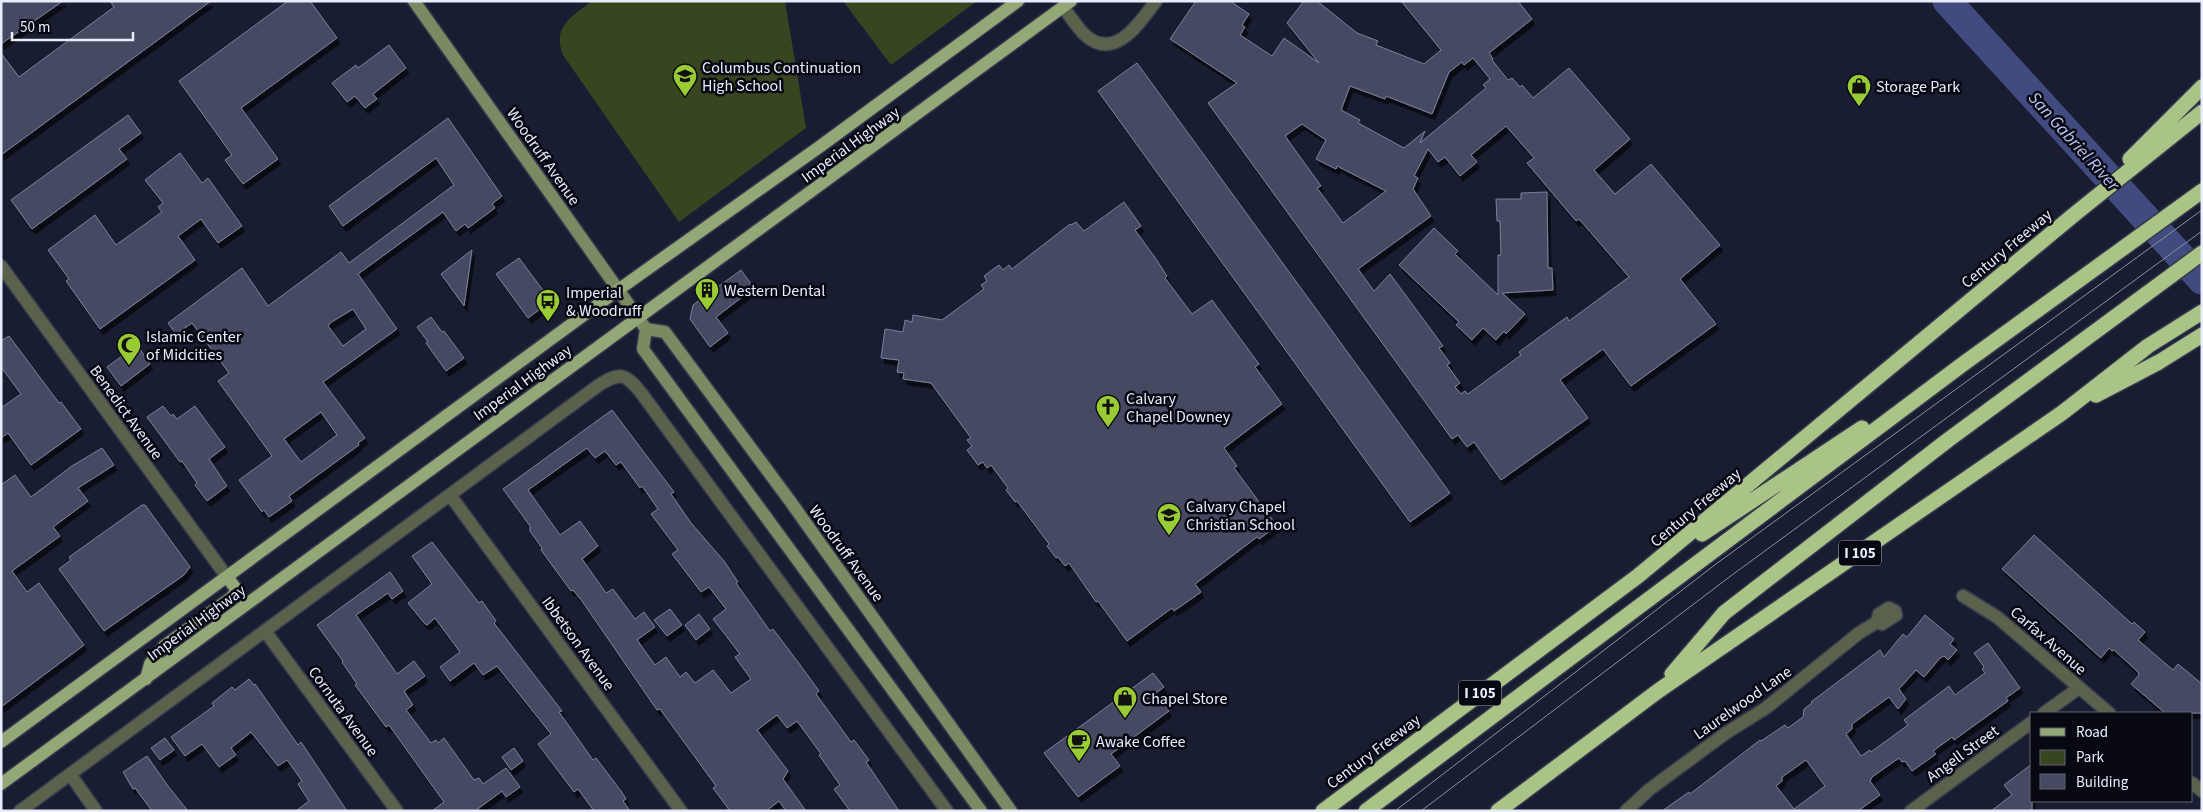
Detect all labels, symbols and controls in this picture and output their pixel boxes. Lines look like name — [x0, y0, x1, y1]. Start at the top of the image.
scale bar — [12, 10, 134, 42]
text: 50 m — [20, 17, 50, 38]
place label: Columbus Continuation High School — [702, 57, 861, 97]
school or university icon: Columbus Continuation High School — [672, 63, 698, 97]
shop icon: Storage Park — [1846, 73, 1872, 107]
place label: Storage Park — [1876, 76, 1960, 98]
water label: San Gabriel River — [2022, 86, 2126, 197]
street label: Imperial Highway — [797, 101, 905, 188]
street label: Woodruff Avenue — [501, 103, 585, 210]
street label: Century Freeway — [1957, 204, 2057, 293]
building icon: Western Dental — [694, 277, 720, 311]
place label: Western Dental — [724, 280, 825, 302]
place label: Imperial & Woodruff — [566, 282, 642, 322]
bus stop icon: Imperial & Woodruff — [535, 288, 561, 322]
place label: Islamic Center of Midcities — [146, 326, 242, 366]
mosque icon: Islamic Center of Midcities — [116, 332, 142, 366]
street label: Imperial Highway — [469, 339, 577, 426]
street label: Benedict Avenue — [84, 361, 168, 464]
place label: Calvary Chapel Downey — [1126, 388, 1231, 428]
church icon: Calvary Chapel Downey — [1095, 394, 1121, 428]
street label: Century Freeway — [1646, 463, 1746, 552]
place label: Calvary Chapel Christian School — [1186, 496, 1295, 536]
street label: Woodruff Avenue — [804, 501, 889, 607]
school or university icon: Calvary Chapel Christian School — [1156, 502, 1182, 536]
road number: I 105 — [1839, 540, 1881, 566]
street label: Imperial Highway — [143, 579, 251, 666]
street label: Ibbetson Avenue — [536, 592, 620, 695]
street label: Carfax Avenue — [2005, 601, 2091, 680]
street label: Laurelwood Lane — [1689, 661, 1796, 745]
street label: Cornuta Avenue — [303, 662, 383, 761]
road number: I 105 — [1459, 680, 1501, 706]
shop icon: Chapel Store — [1112, 685, 1138, 719]
place label: Chapel Store — [1142, 688, 1227, 710]
street label: Century Freeway — [1322, 709, 1426, 794]
legend — [2030, 712, 2193, 802]
street label: Angell Street — [1922, 720, 2004, 788]
text: Road — [2076, 722, 2108, 743]
cafe icon: Awake Coffee — [1066, 728, 1092, 762]
place label: Awake Coffee — [1096, 731, 1186, 753]
text: Park — [2076, 747, 2105, 768]
text: Building — [2076, 772, 2129, 793]

